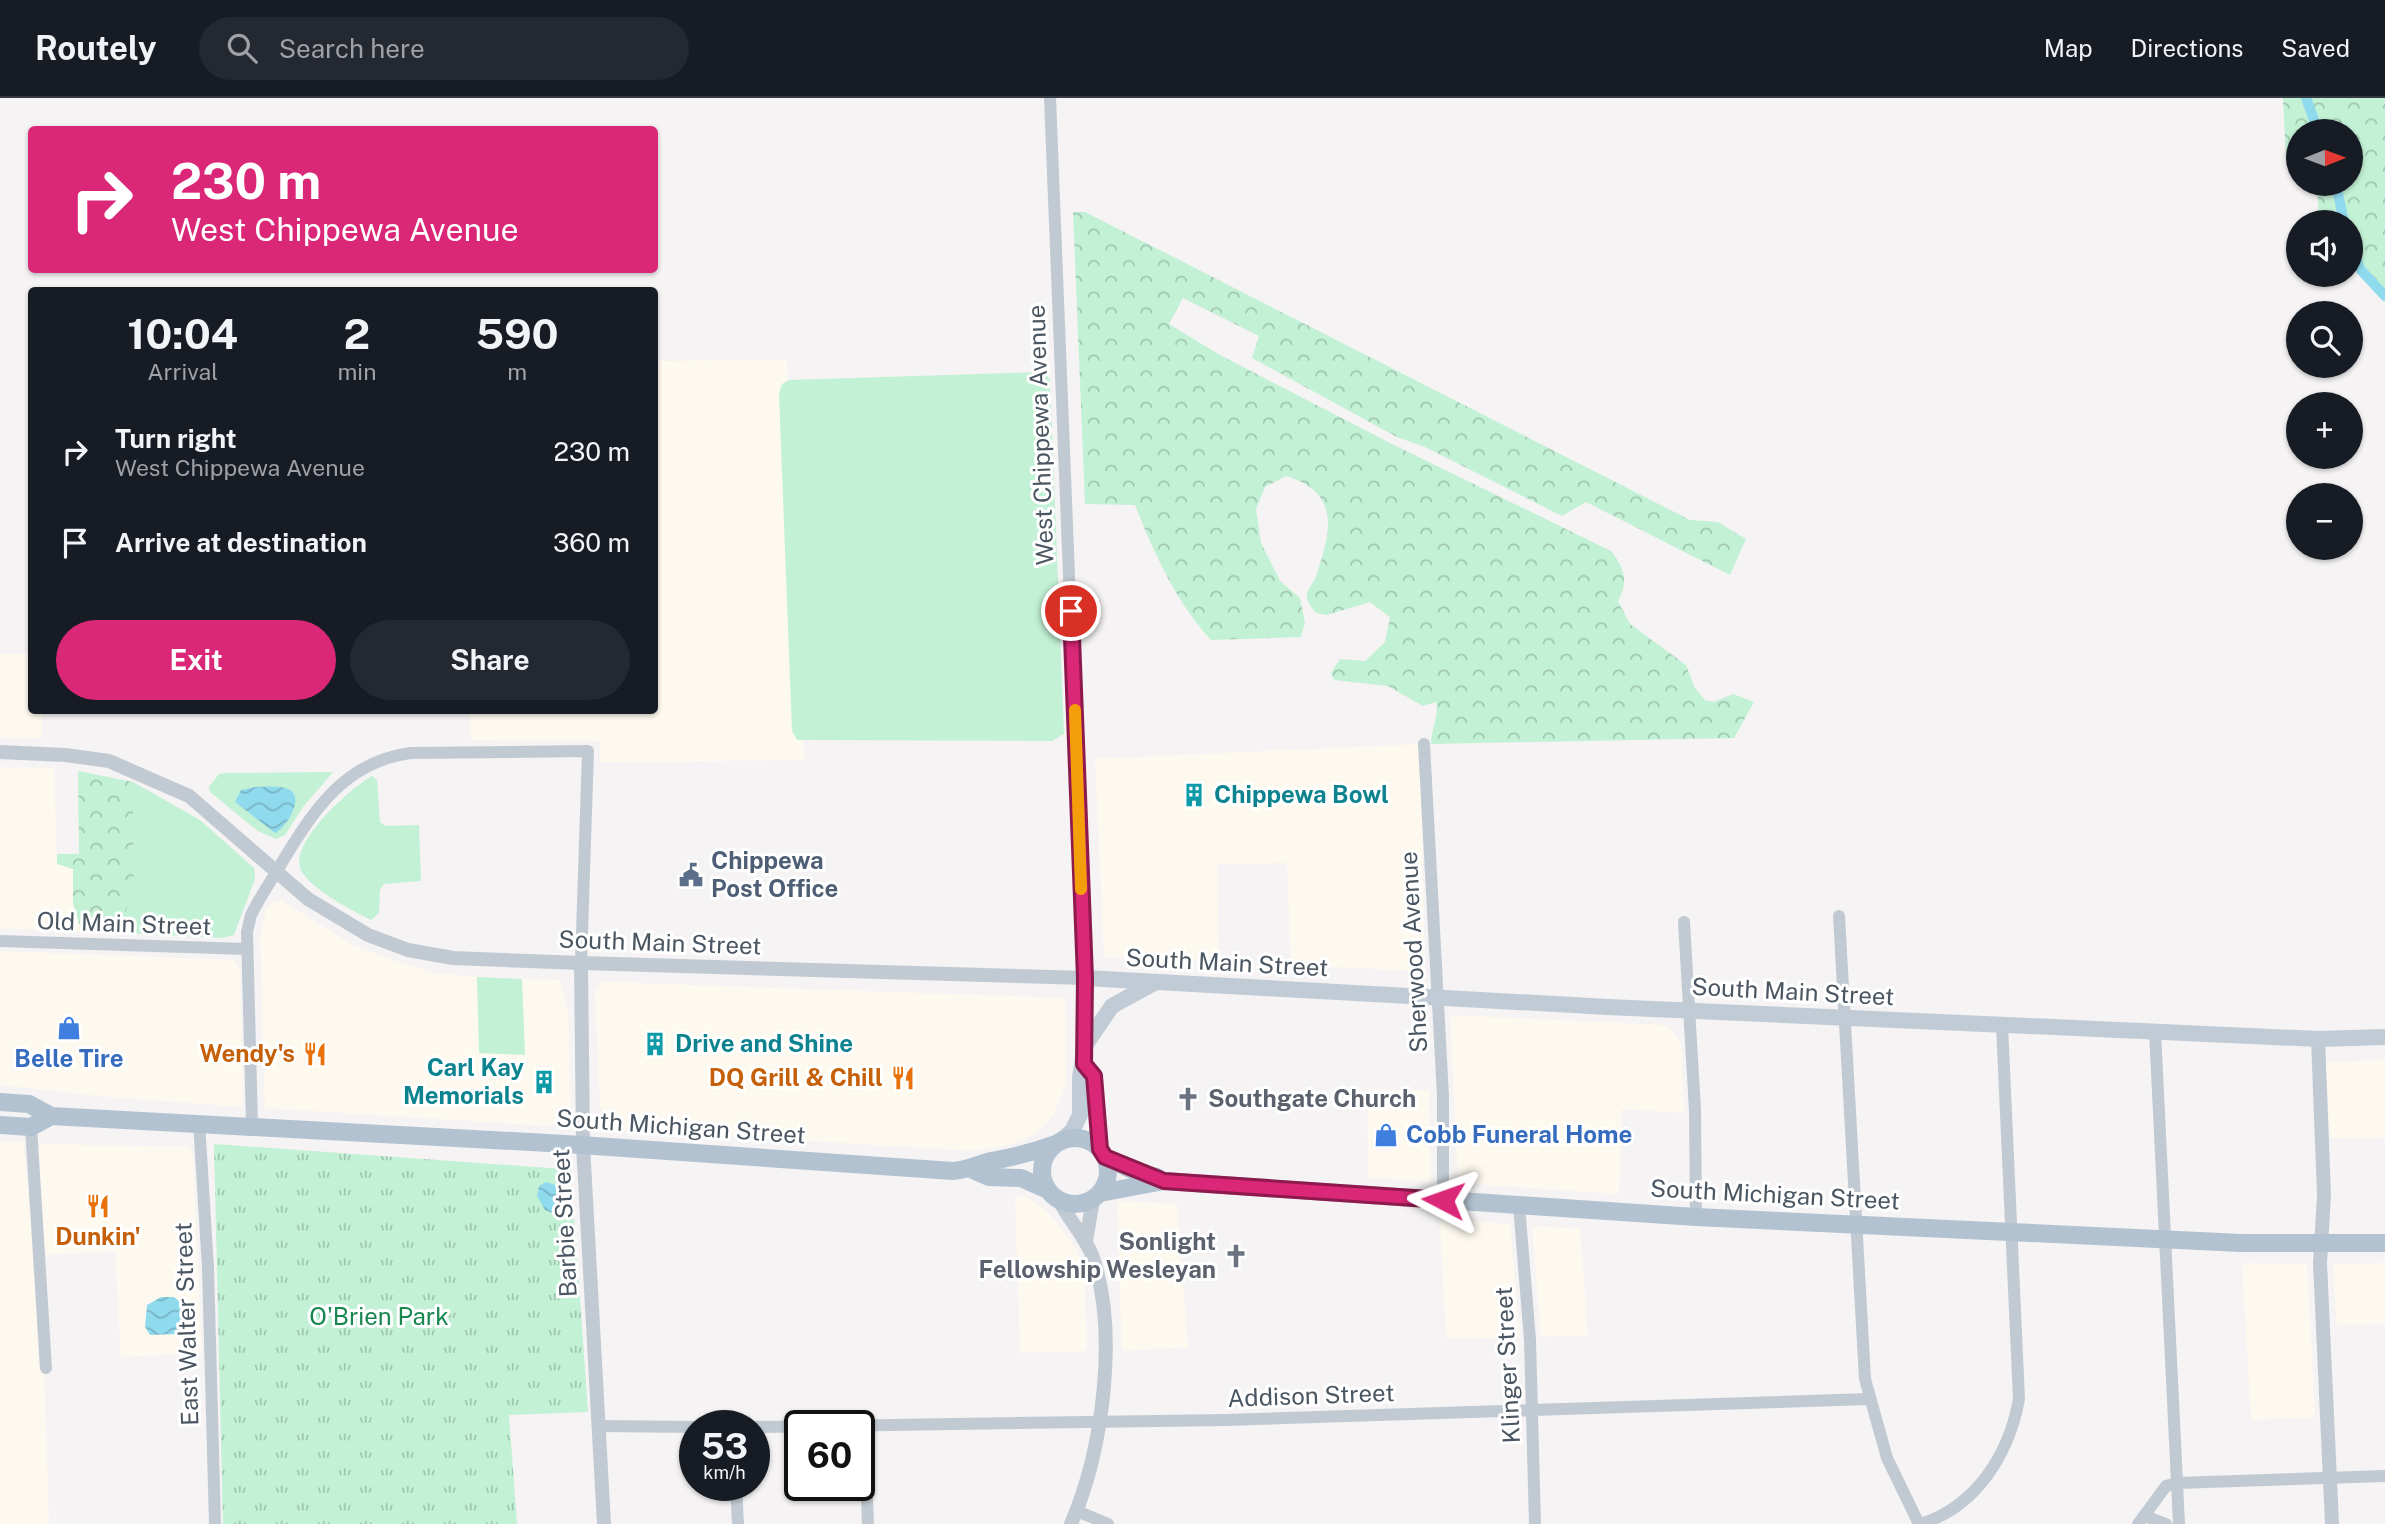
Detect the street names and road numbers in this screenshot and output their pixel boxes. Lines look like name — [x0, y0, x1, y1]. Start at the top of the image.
street label: West Chippewa Avenue — [1021, 304, 1059, 566]
street label: Sherwood Avenue — [1394, 851, 1432, 1053]
street label: Old Main Street — [36, 906, 212, 940]
street label: South Main Street — [558, 924, 762, 960]
street label: South Main Street — [1125, 943, 1329, 981]
street label: South Main Street — [1691, 972, 1895, 1010]
street label: South Michigan Street — [555, 1103, 807, 1149]
street label: Barbie Street — [546, 1148, 582, 1298]
street label: South Michigan Street — [1649, 1173, 1901, 1215]
street label: East Walter Street — [168, 1222, 204, 1426]
street label: Klinger Street — [1489, 1286, 1525, 1444]
street label: Addison Street — [1227, 1378, 1395, 1412]

